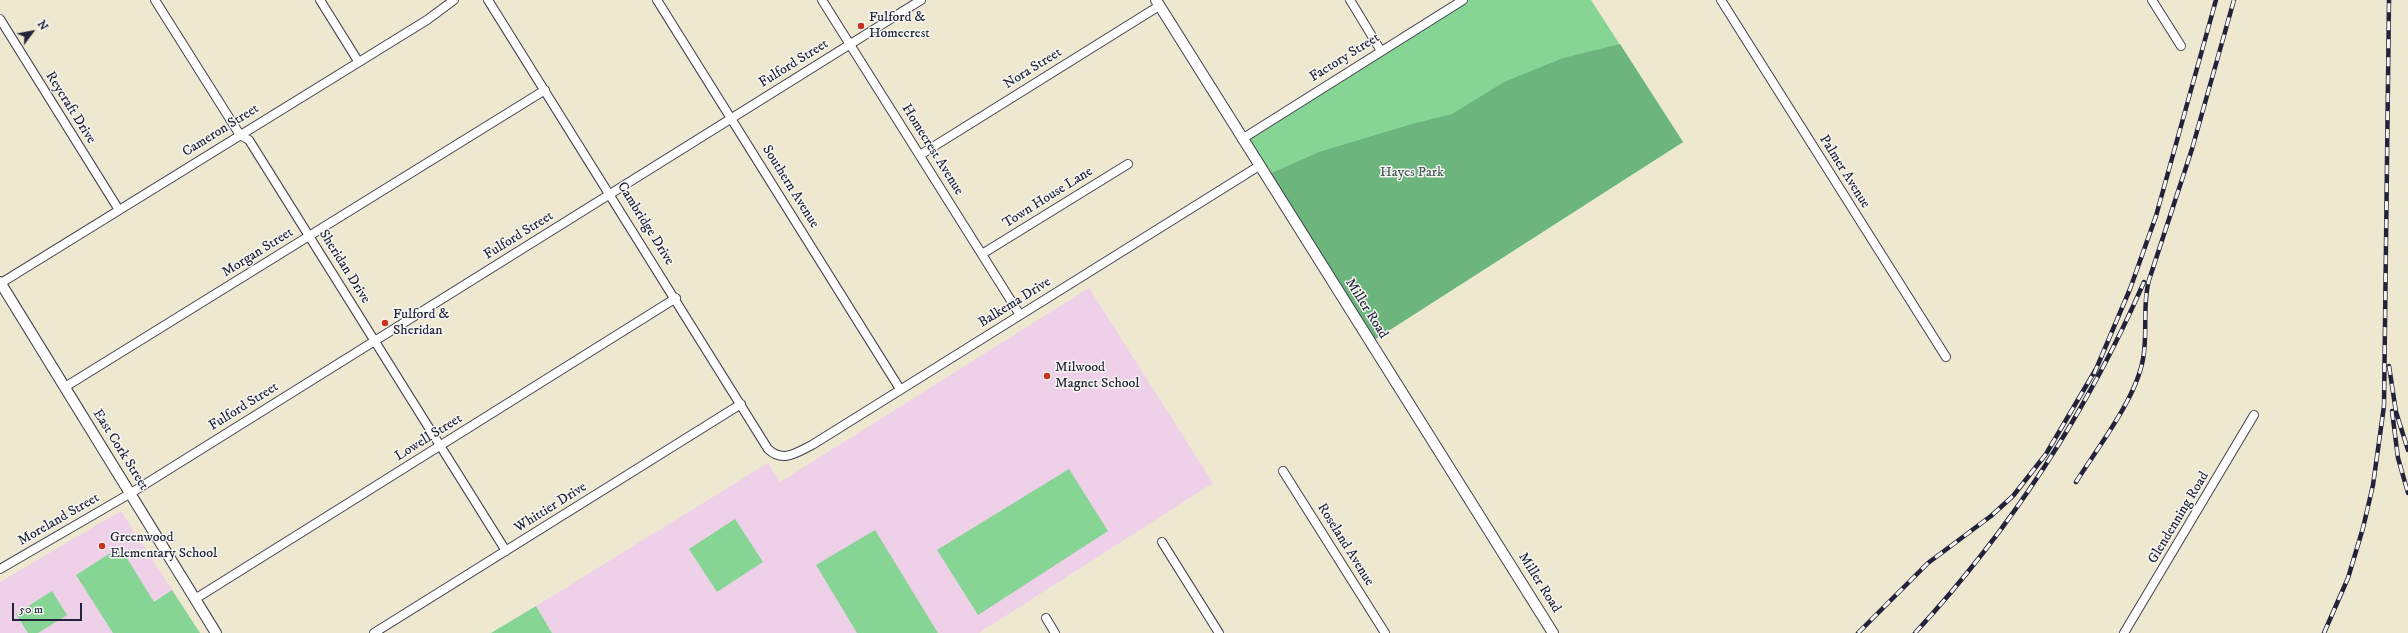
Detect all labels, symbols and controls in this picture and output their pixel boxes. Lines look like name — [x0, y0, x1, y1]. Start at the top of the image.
place label: Fulford & Homecrest — [869, 10, 930, 42]
north arrow — [12, 12, 52, 52]
text: N — [34, 18, 51, 33]
marker: Fulford & Homecrest — [856, 21, 866, 31]
street label: Factory Street — [1307, 30, 1383, 86]
street label: Fulford Street — [756, 36, 832, 92]
street label: Nora Street — [1001, 45, 1065, 93]
street label: Reycraft Drive — [41, 69, 99, 147]
street label: Cameron Street — [180, 101, 262, 161]
street label: Homecrest Avenue — [897, 101, 967, 199]
street label: Palmer Avenue — [1815, 132, 1873, 212]
street label: Southern Avenue — [758, 143, 822, 231]
street label: Town House Lane — [1000, 164, 1096, 232]
park label: Hayes Park — [1380, 165, 1444, 181]
street label: Cambridge Drive — [613, 179, 677, 269]
street label: Fulford Street — [481, 208, 557, 264]
street label: Morgan Street — [219, 224, 297, 282]
street label: Sheridan Drive — [315, 227, 373, 307]
street label: Balkema Drive — [976, 274, 1054, 332]
street label: Miller Road — [1341, 276, 1391, 342]
place label: Fulford & Sheridan — [393, 307, 449, 340]
marker: Fulford & Sheridan — [380, 318, 390, 328]
place label: Milwood Magnet School — [1055, 360, 1140, 392]
marker: Milwood Magnet School — [1042, 371, 1052, 381]
street label: Fulford Street — [206, 379, 282, 435]
street label: East Cork Street — [88, 406, 152, 494]
street label: Lowell Street — [392, 411, 466, 465]
street label: Glendenning Road — [2145, 469, 2213, 567]
street label: Whittier Drive — [512, 479, 590, 537]
street label: Moreland Street — [15, 490, 103, 550]
street label: Roseland Avenue — [1313, 501, 1377, 589]
place label: Greenwood Elementary School — [110, 530, 217, 562]
marker: Greenwood Elementary School — [97, 541, 107, 551]
street label: Miller Road — [1514, 550, 1564, 616]
scale bar — [14, 595, 84, 621]
text: 50 m — [19, 602, 43, 617]

